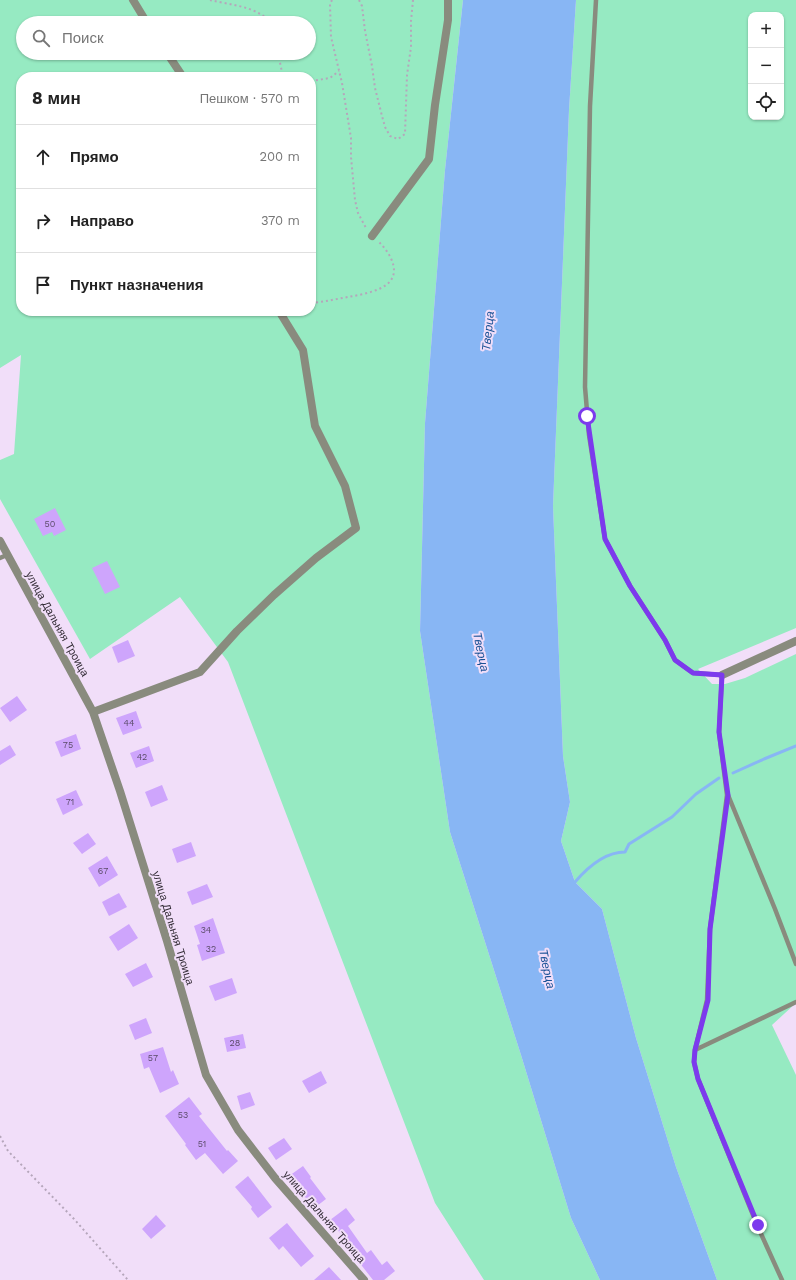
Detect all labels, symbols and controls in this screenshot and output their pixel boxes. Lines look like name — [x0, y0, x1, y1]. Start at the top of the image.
map controls — [748, 12, 784, 120]
button: + — [748, 12, 784, 48]
search box — [16, 16, 316, 60]
icon: search — [30, 27, 52, 49]
text: Поиск — [62, 29, 104, 47]
button: − — [748, 48, 784, 84]
button: locate — [748, 84, 784, 120]
text: 8 мин — [32, 88, 81, 108]
text: Пешком · 570 m — [200, 91, 300, 106]
icon: ahead — [32, 146, 54, 168]
text: Прямо — [70, 148, 119, 166]
text: 200 m — [259, 149, 300, 164]
icon: right — [32, 210, 54, 232]
text: Направо — [70, 212, 134, 230]
text: 370 m — [261, 213, 300, 228]
icon: arrive — [32, 274, 54, 296]
text: Пункт назначения — [70, 276, 203, 294]
water label: Тверца — [479, 310, 497, 352]
route start — [578, 407, 596, 425]
house number: 50 — [45, 519, 56, 529]
street label: улица Дальняя Троица — [23, 569, 92, 680]
water label: Тверца — [470, 631, 492, 673]
house number: 44 — [124, 718, 135, 728]
house number: 75 — [63, 740, 73, 750]
house number: 42 — [137, 752, 147, 762]
house number: 71 — [66, 797, 74, 807]
house number: 67 — [98, 866, 108, 876]
street label: улица Дальняя Троица — [149, 870, 197, 987]
house number: 34 — [201, 925, 212, 935]
house number: 32 — [206, 944, 216, 954]
water label: Тверца — [536, 948, 558, 990]
house number: 28 — [230, 1038, 240, 1048]
house number: 57 — [148, 1053, 158, 1063]
house number: 53 — [178, 1110, 188, 1120]
house number: 51 — [198, 1139, 206, 1149]
street label: улица Дальняя Троица — [280, 1168, 368, 1267]
route end — [749, 1216, 767, 1234]

